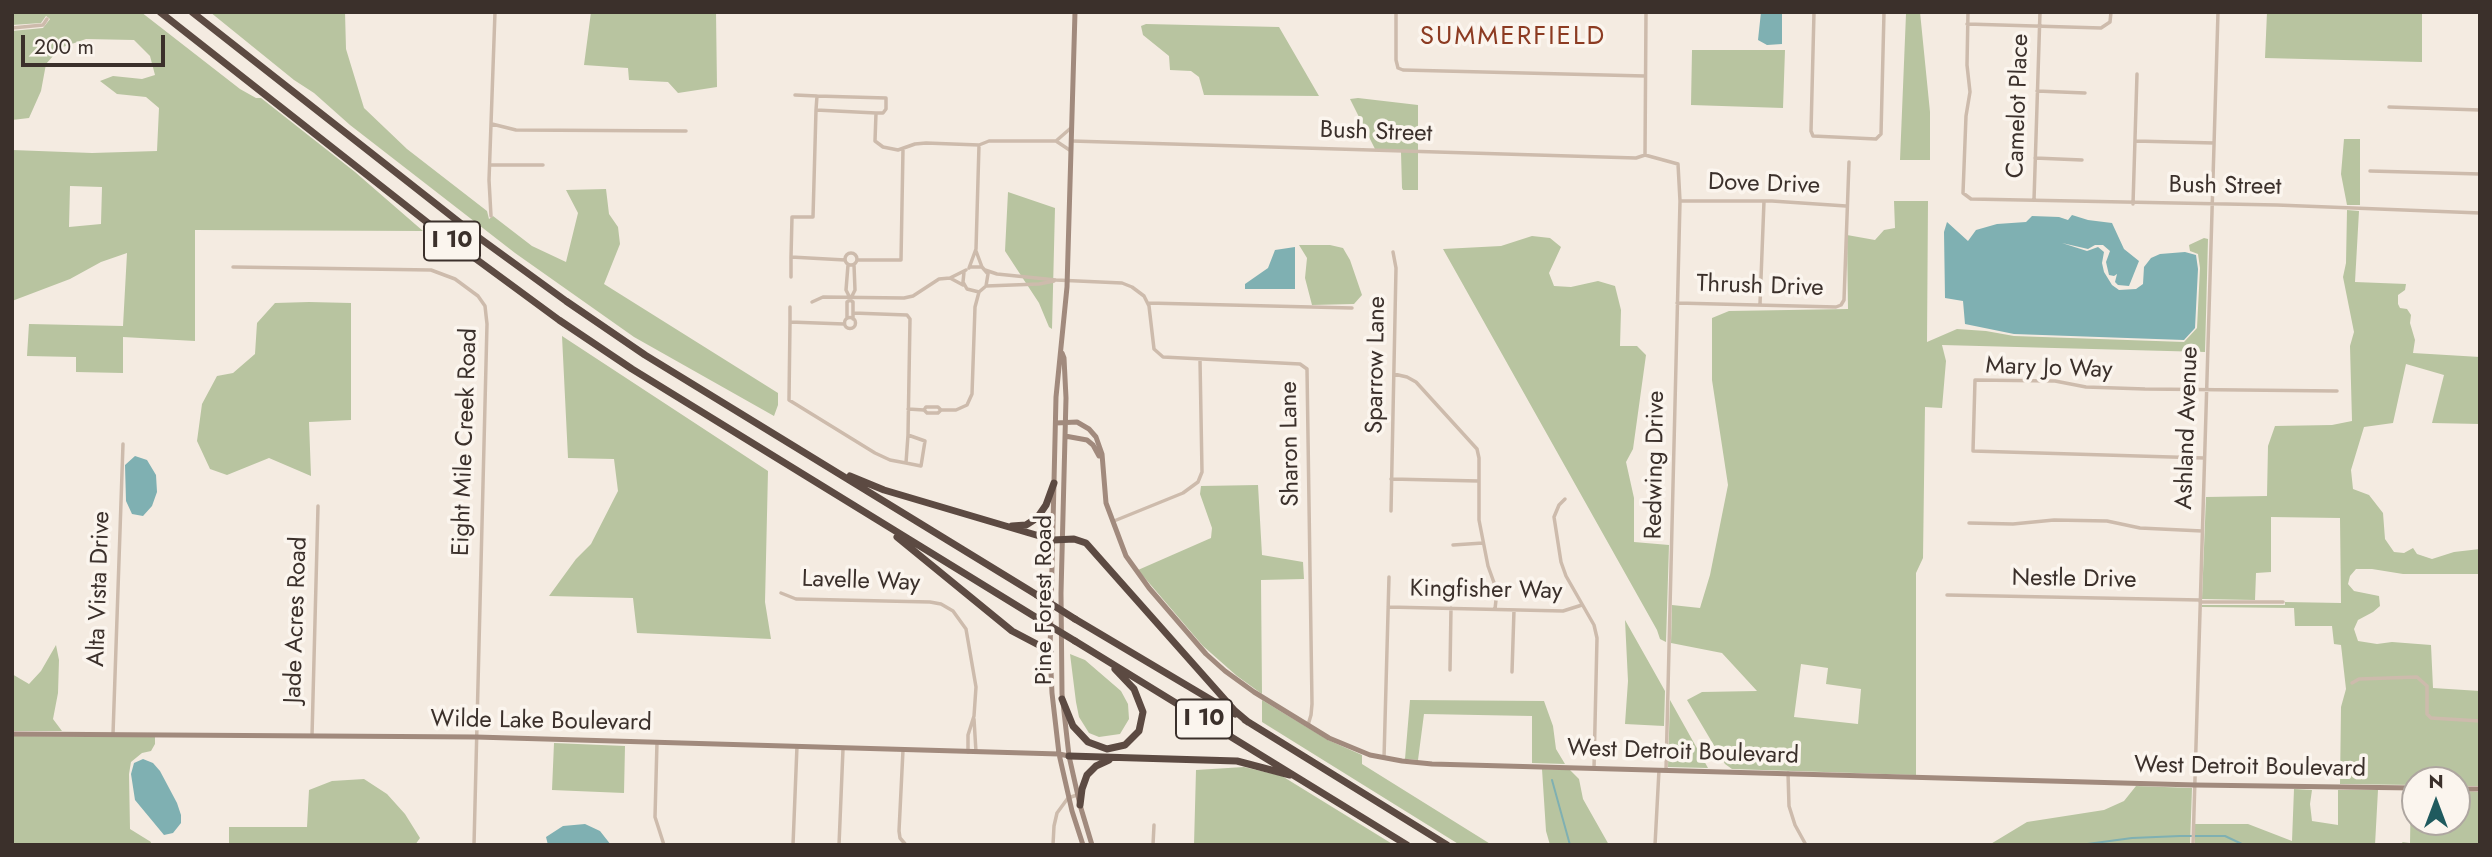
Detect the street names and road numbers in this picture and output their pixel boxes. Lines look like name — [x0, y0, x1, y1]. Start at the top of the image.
street label: Camelot Place — [2002, 33, 2036, 179]
street label: Bush Street — [1319, 117, 1433, 149]
street label: Dove Drive — [1707, 169, 1821, 201]
street label: Bush Street — [2168, 172, 2282, 202]
road number: I 10 — [424, 222, 480, 260]
street label: Thrush Drive — [1696, 270, 1824, 304]
street label: Sparrow Lane — [1361, 296, 1393, 434]
street label: Eight Mile Creek Road — [448, 328, 484, 556]
street label: Ashland Avenue — [2171, 346, 2205, 510]
street label: Mary Jo Way — [1985, 352, 2113, 386]
street label: Sharon Lane — [1276, 381, 1306, 507]
street label: Redwing Drive — [1640, 390, 1672, 540]
street label: Alta Vista Drive — [83, 511, 117, 667]
street label: Pine Forest Road — [1031, 515, 1059, 685]
street label: Jade Acres Road — [280, 536, 314, 704]
street label: Nestle Drive — [2011, 565, 2137, 595]
street label: Lavelle Way — [801, 566, 921, 598]
street label: Kingfisher Way — [1409, 575, 1563, 607]
road number: I 10 — [1176, 699, 1232, 738]
street label: Wilde Lake Boulevard — [430, 706, 652, 738]
street label: West Detroit Boulevard — [1567, 735, 1799, 771]
street label: West Detroit Boulevard — [2134, 752, 2366, 784]

